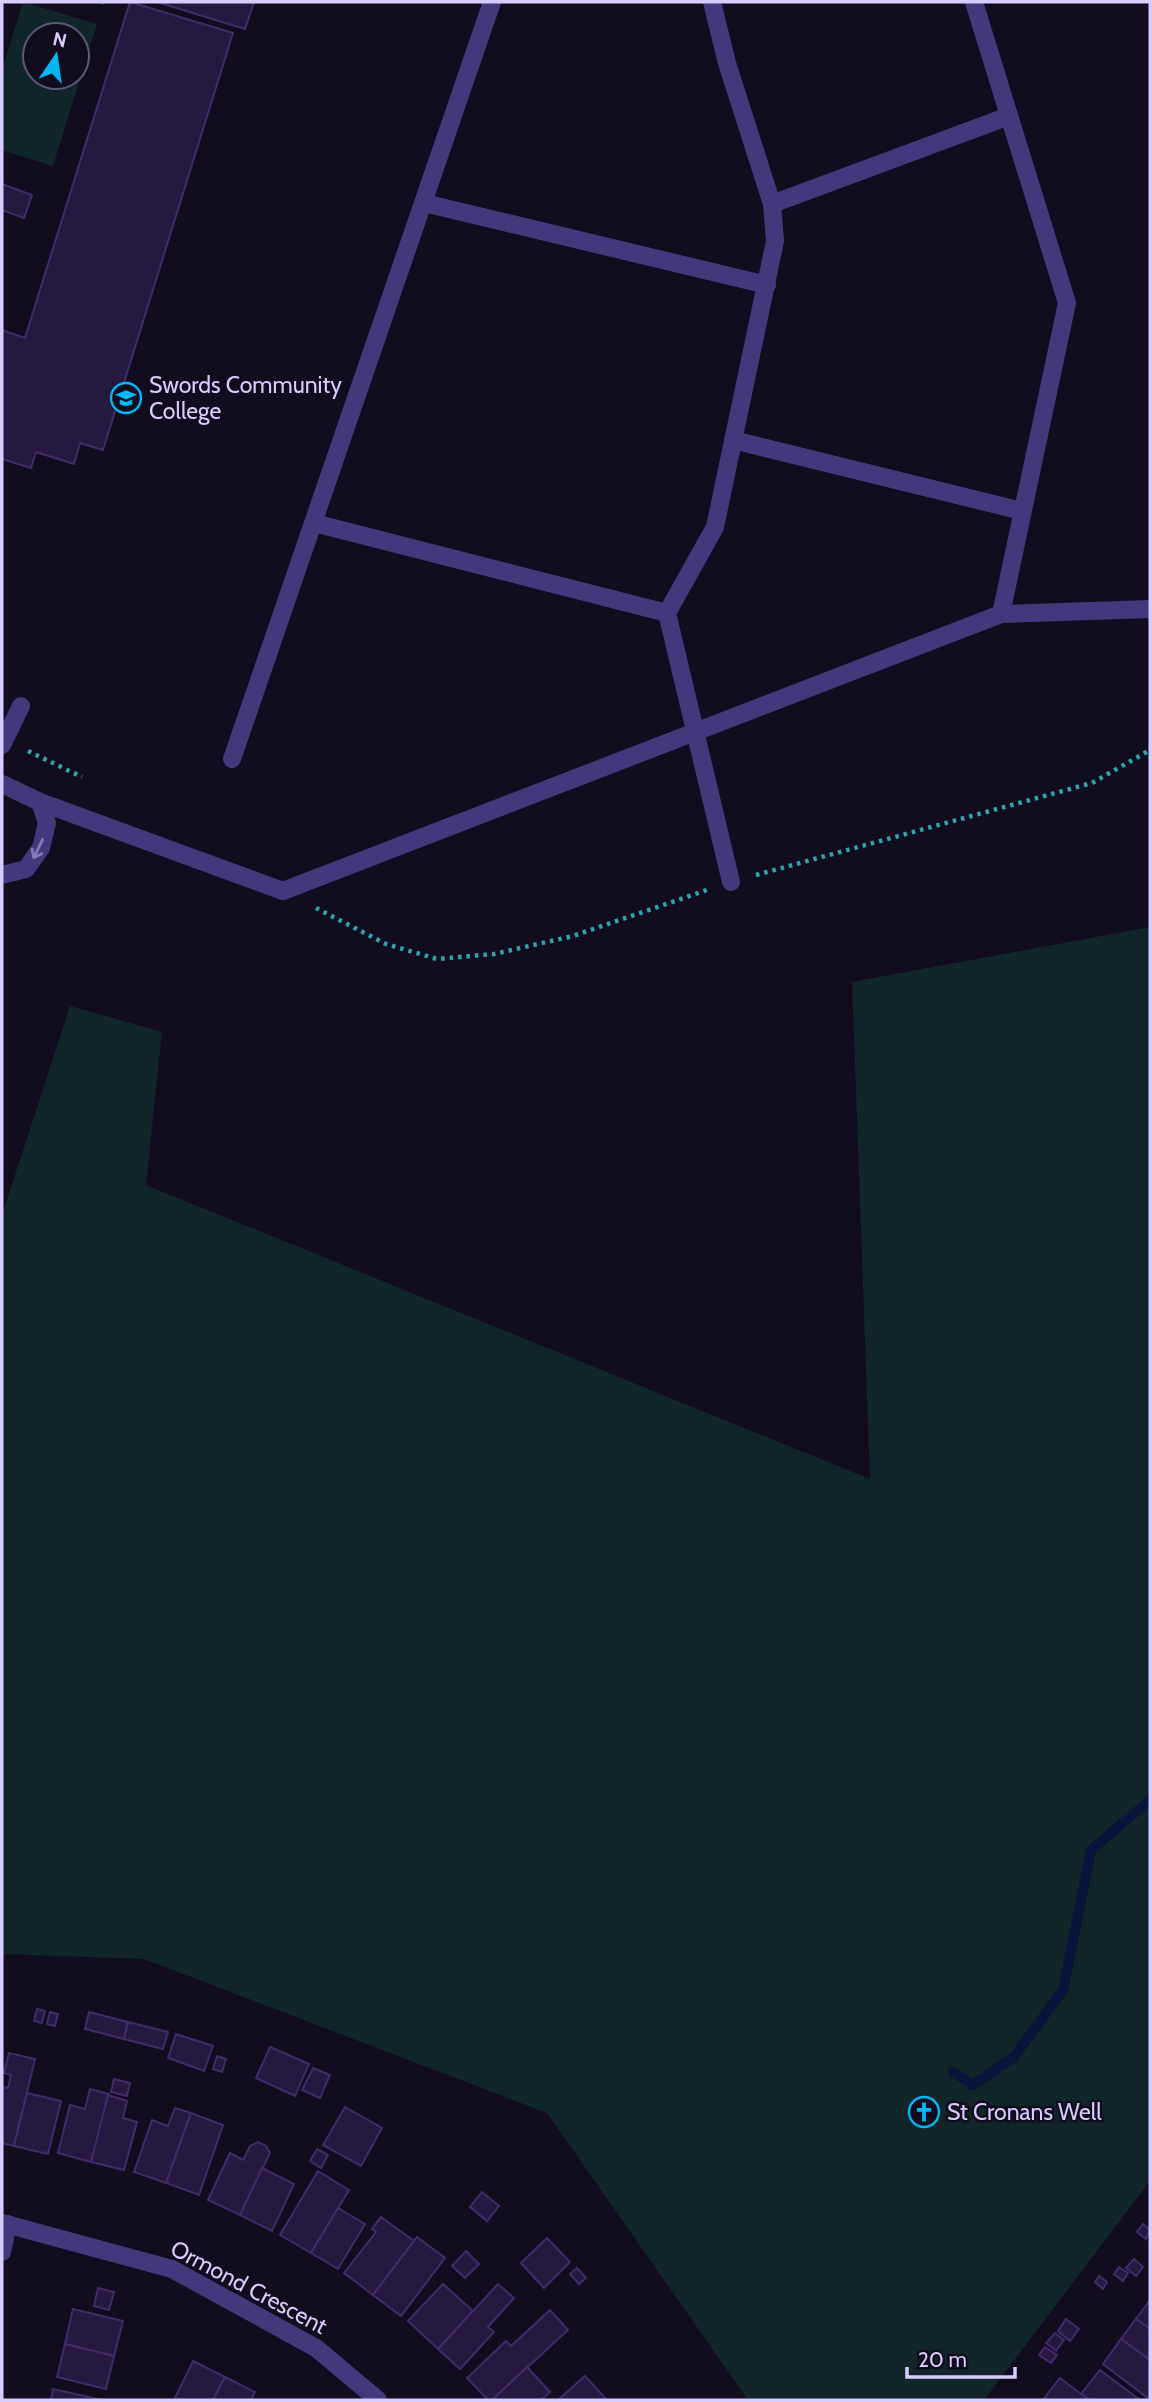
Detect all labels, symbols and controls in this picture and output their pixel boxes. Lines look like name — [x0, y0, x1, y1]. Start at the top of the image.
north arrow — [21, 21, 91, 91]
text: N — [51, 27, 69, 53]
place label: Swords Community College — [149, 371, 342, 425]
school or university icon: Swords Community College — [109, 381, 143, 415]
one-way arrow — [31, 838, 44, 859]
church icon: St Cronans Well — [907, 2095, 941, 2129]
place label: St Cronans Well — [947, 2098, 1102, 2126]
street label: Ormond Crescent — [166, 2234, 332, 2340]
scale bar — [907, 2336, 1016, 2380]
text: 20 m — [918, 2347, 967, 2372]

